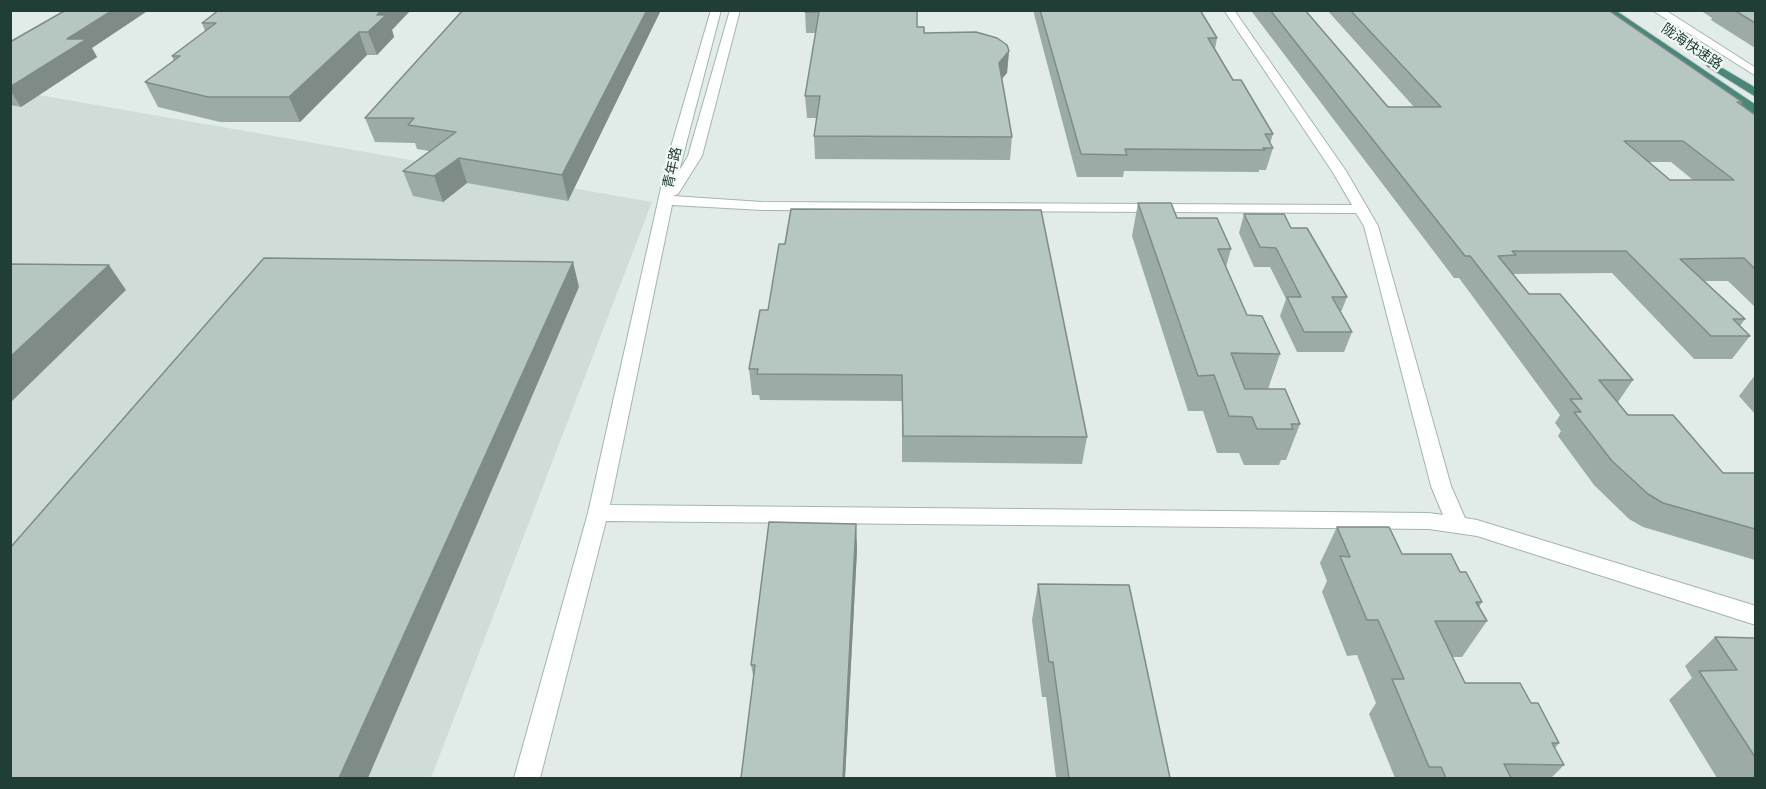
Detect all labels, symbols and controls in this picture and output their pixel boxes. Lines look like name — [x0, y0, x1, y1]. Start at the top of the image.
street label: 陇海快速路 — [1657, 21, 1725, 75]
street label: 青年路 — [661, 146, 687, 190]

